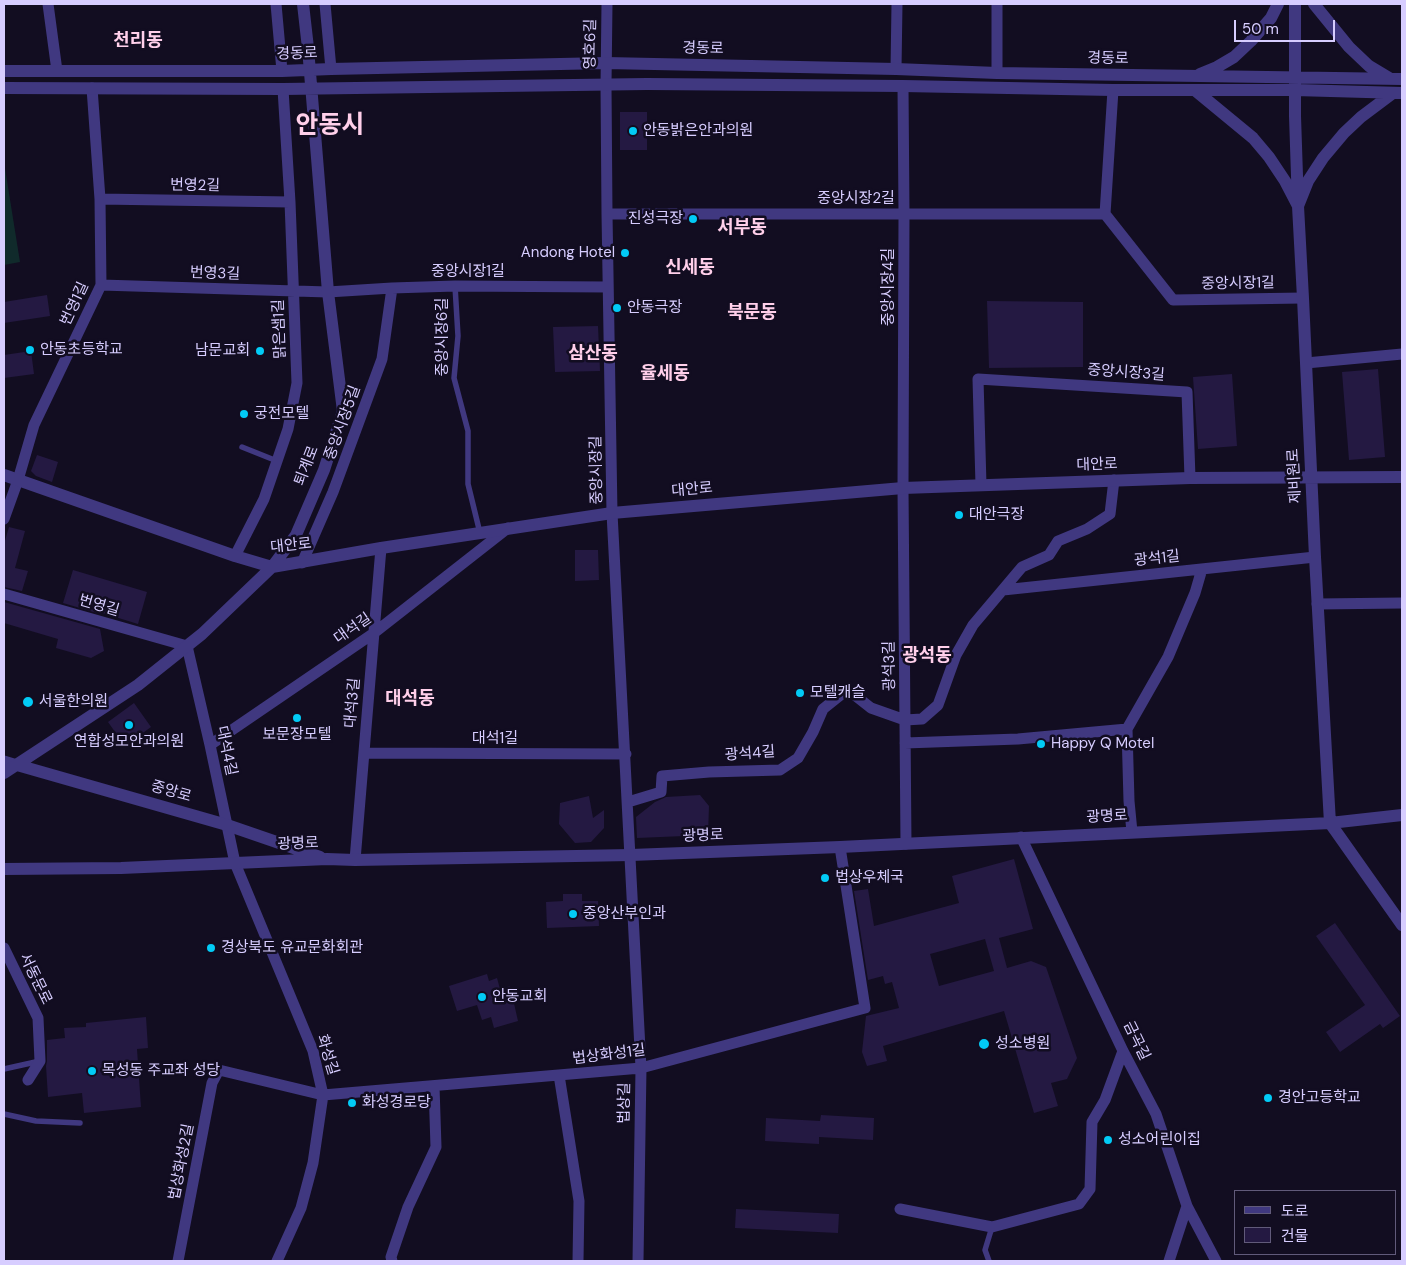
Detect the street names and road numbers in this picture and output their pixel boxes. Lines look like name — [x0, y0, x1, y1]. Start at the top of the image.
street label: 영호6길 — [582, 18, 600, 70]
street label: 경동로 — [682, 40, 724, 58]
street label: 경동로 — [276, 44, 318, 64]
street label: 경동로 — [1087, 50, 1129, 68]
street label: 번영2길 — [170, 177, 220, 195]
street label: 중앙시장2길 — [817, 190, 895, 208]
street label: 중앙시장4길 — [880, 248, 898, 326]
street label: 중앙시장1길 — [431, 263, 505, 281]
street label: 번영3길 — [190, 264, 240, 284]
street label: 중앙시장1길 — [1201, 274, 1275, 294]
street label: 번영1길 — [57, 279, 93, 329]
street label: 중앙시장6길 — [434, 298, 452, 376]
street label: 맑은샘1길 — [270, 299, 290, 359]
street label: 중앙시장3길 — [1087, 361, 1165, 385]
street label: 중앙시장5길 — [321, 383, 365, 463]
street label: 중앙시장길 — [587, 435, 607, 505]
street label: 퇴계로 — [291, 443, 323, 489]
street label: 제비원로 — [1285, 448, 1305, 504]
street label: 대안로 — [1076, 455, 1118, 475]
street label: 대안로 — [671, 479, 713, 501]
street label: 대안로 — [269, 535, 313, 557]
street label: 광석1길 — [1133, 548, 1181, 570]
street label: 번영길 — [77, 592, 121, 620]
street label: 대석길 — [331, 610, 375, 648]
street label: 광석3길 — [881, 641, 899, 691]
street label: 대석3길 — [342, 677, 364, 729]
street label: 대석4길 — [212, 724, 240, 778]
street label: 대석1길 — [472, 730, 518, 748]
street label: 광석4길 — [724, 743, 776, 765]
street label: 중앙로 — [149, 778, 193, 806]
street label: 광명로 — [1086, 807, 1128, 827]
street label: 광명로 — [682, 826, 724, 846]
street label: 광명로 — [277, 834, 319, 854]
street label: 서동문로 — [15, 950, 55, 1008]
street label: 금곡길 — [1119, 1018, 1153, 1064]
street label: 화성길 — [312, 1033, 342, 1077]
street label: 법상화성1길 — [571, 1042, 647, 1068]
street label: 법상길 — [616, 1082, 634, 1124]
street label: 법상화성2길 — [166, 1122, 198, 1202]

